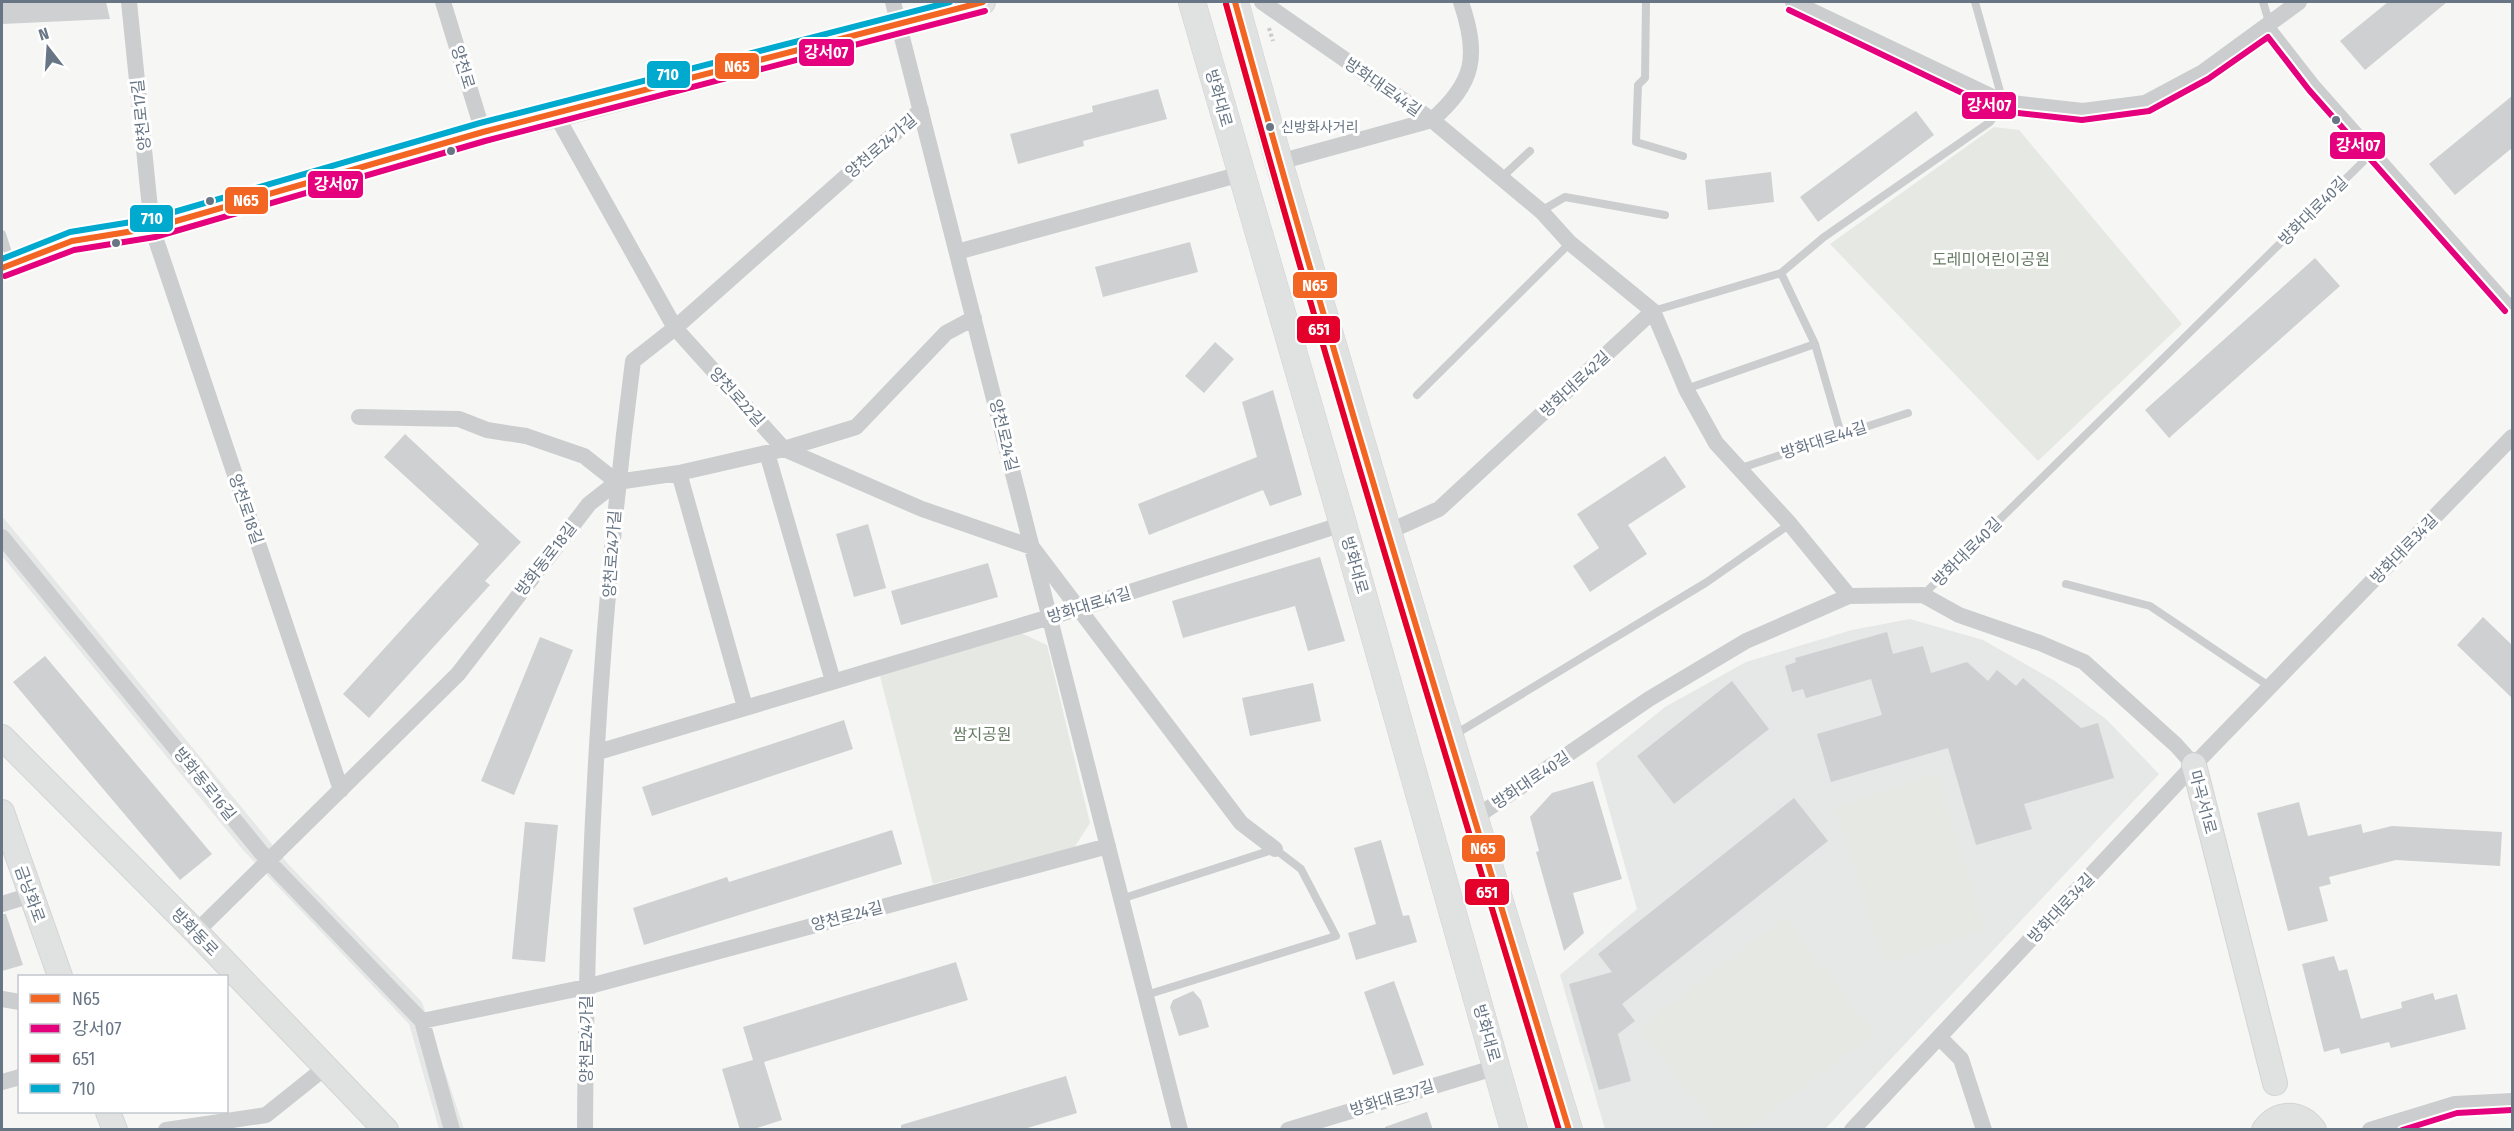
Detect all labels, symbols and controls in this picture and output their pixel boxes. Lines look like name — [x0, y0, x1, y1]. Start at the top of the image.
north arrow — [18, 18, 78, 78]
text: N — [36, 24, 51, 45]
line badge: 강서07 — [798, 38, 855, 67]
street label: 양천로 — [447, 43, 479, 91]
text: 강서07 — [804, 43, 849, 62]
line badge: N65 — [714, 52, 760, 80]
street label: 방화대로44길 — [1341, 54, 1425, 120]
text: N65 — [724, 57, 750, 76]
line badge: 710 — [646, 60, 691, 89]
text: 710 — [657, 65, 679, 84]
street label: 방화대로 — [1202, 67, 1236, 129]
street label: 양천로17길 — [128, 78, 154, 152]
line badge: 강서07 — [1961, 91, 2017, 120]
text: 강서07 — [1967, 96, 2012, 115]
street label: 양천로24가길 — [842, 110, 920, 182]
unlabelled marker — [2330, 114, 2342, 126]
place label: 신방화사거리 — [1281, 119, 1358, 136]
marker: 신방화사거리 — [1264, 121, 1276, 133]
line badge: 강서07 — [2329, 131, 2386, 160]
text: 강서07 — [2336, 136, 2381, 155]
unlabelled marker — [445, 145, 457, 157]
line badge: 강서07 — [307, 170, 364, 199]
street label: 방화대로40길 — [2275, 173, 2351, 249]
text: 강서07 — [314, 175, 359, 194]
line badge: N65 — [224, 186, 269, 215]
text: N65 — [233, 191, 259, 210]
unlabelled marker — [204, 195, 216, 207]
line badge: 710 — [129, 204, 174, 233]
text: 710 — [141, 209, 163, 228]
unlabelled marker — [110, 237, 122, 249]
park label: 도레미어린이공원 — [1932, 250, 2050, 269]
line badge: N65 — [1292, 271, 1338, 299]
text: N65 — [1302, 276, 1328, 295]
line badge: 651 — [1296, 315, 1341, 344]
text: 651 — [1308, 320, 1330, 339]
street label: 방화대로42길 — [1536, 347, 1614, 421]
street label: 양천로22길 — [706, 364, 768, 430]
street label: 양천로24길 — [986, 397, 1022, 473]
street label: 방화대로44길 — [1779, 417, 1869, 463]
street label: 양천로18길 — [225, 471, 267, 547]
street label: 양천로24가길 — [599, 509, 625, 599]
street label: 방화대로34길 — [2366, 511, 2442, 587]
street label: 방화대로40길 — [1929, 514, 2005, 590]
street label: 방화동로18길 — [511, 519, 581, 599]
street label: 방화대로 — [1338, 534, 1372, 596]
street label: 방화대로41길 — [1045, 583, 1133, 627]
park label: 쌈지공원 — [953, 725, 1011, 744]
street label: 방화동로16길 — [170, 744, 240, 824]
street label: 방화대로40길 — [1489, 747, 1573, 813]
street label: 마곡서1로 — [2185, 768, 2221, 836]
line badge: N65 — [1461, 834, 1506, 863]
text: N65 — [1470, 839, 1496, 858]
street label: 금낭화로 — [11, 863, 49, 925]
street label: 방화대로34길 — [2024, 869, 2098, 947]
line badge: 651 — [1464, 878, 1510, 906]
text: 651 — [1476, 883, 1498, 902]
street label: 양천로24길 — [809, 897, 885, 935]
street label: 방화동로 — [168, 904, 222, 960]
legend — [18, 975, 228, 1113]
text: N65 — [72, 988, 100, 1010]
street label: 양천로24가길 — [577, 995, 596, 1083]
street label: 방화대로 — [1470, 1002, 1504, 1064]
text: 강서07 — [72, 1018, 121, 1040]
text: 651 — [72, 1048, 95, 1070]
street label: 방화대로37길 — [1348, 1076, 1436, 1120]
text: 710 — [72, 1078, 95, 1100]

